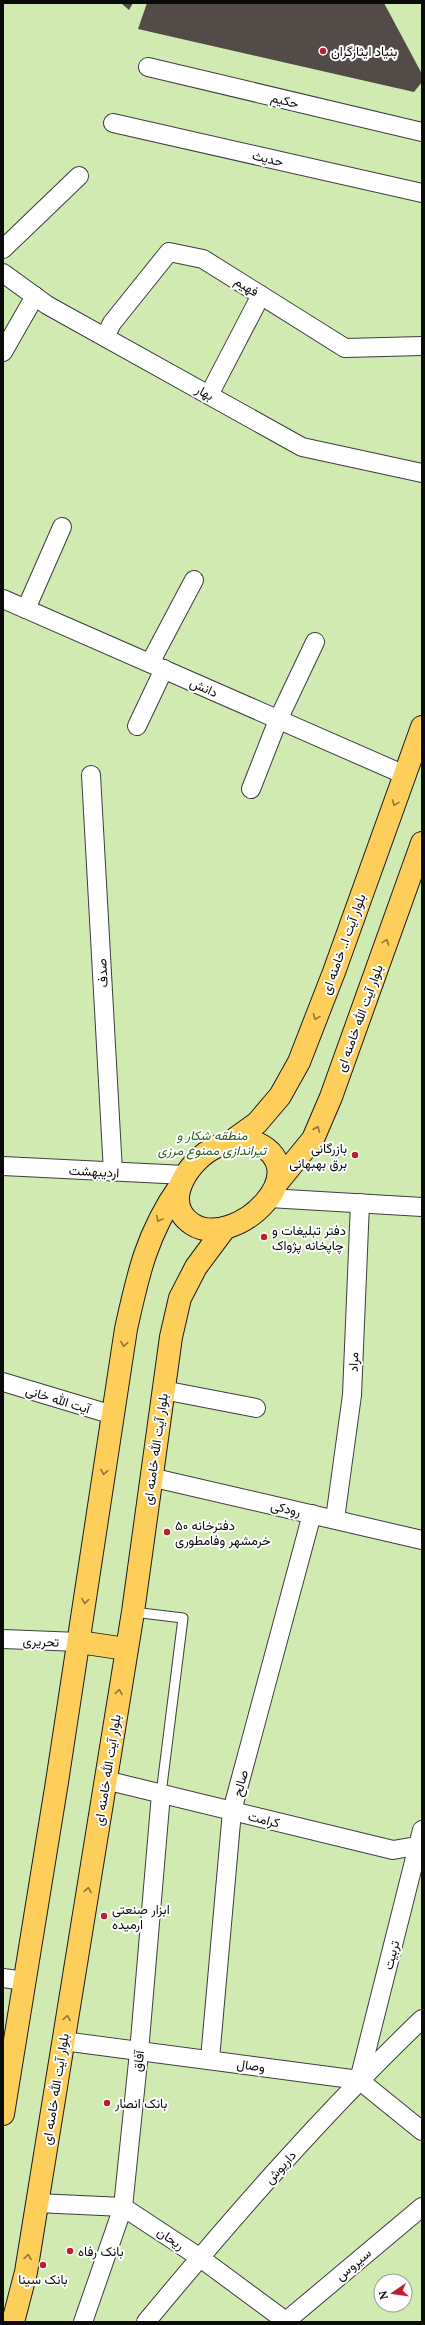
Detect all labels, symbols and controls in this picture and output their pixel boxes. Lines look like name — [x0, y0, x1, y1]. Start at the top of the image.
place label: بنیاد ایثارگران — [331, 43, 398, 60]
marker: بنیاد ایثارگران — [318, 46, 328, 56]
street label: حکیم — [269, 89, 301, 112]
street label: حدیث — [250, 147, 286, 170]
street label: فهیم — [231, 272, 262, 300]
street label: بهار — [192, 380, 217, 404]
street label: دانش — [187, 674, 221, 701]
one-way arrow — [391, 799, 399, 806]
street label: بلوار آیت ا.. خامنه ای — [317, 891, 370, 997]
one-way arrow — [382, 938, 390, 945]
street label: صدف — [93, 958, 112, 988]
street label: بلوار آیت الله خامنه ای — [332, 962, 387, 1074]
one-way arrow — [313, 1013, 321, 1020]
one-way arrow — [313, 1126, 321, 1133]
park label: منطقه شکار و تیراندازی ممنوع مرزی — [158, 1127, 268, 1160]
place label: بازرگانی برق بهبهانی — [289, 1140, 347, 1172]
marker: بازرگانی برق بهبهانی — [350, 1150, 360, 1160]
street label: اردیبهشت — [68, 1162, 120, 1181]
one-way arrow — [156, 1215, 164, 1222]
place label: دفتر تبلیغات و چاپخانه پژواک — [272, 1222, 346, 1255]
marker: دفتر تبلیغات و چاپخانه پژواک — [259, 1232, 269, 1242]
one-way arrow — [120, 1341, 128, 1347]
street label: مراد — [345, 1352, 362, 1372]
street label: آیت الله خانی — [24, 1382, 93, 1418]
street label: بلوار آیت الله خامنه ای — [139, 1392, 172, 1506]
one-way arrow — [100, 1469, 109, 1475]
street label: رودکی — [269, 1497, 303, 1520]
place label: دفترخانه ۵۰ خرمشهر وفامطوری — [175, 1517, 271, 1549]
marker: دفترخانه ۵۰ خرمشهر وفامطوری — [162, 1527, 172, 1537]
one-way arrow — [81, 1598, 90, 1604]
street label: تحریری — [22, 1632, 60, 1651]
one-way arrow — [114, 1689, 123, 1695]
street label: بلوار آیت الله خامنه ای — [90, 1713, 125, 1827]
street label: صالح — [229, 1768, 253, 1799]
street label: کرامت — [246, 1807, 282, 1832]
one-way arrow — [83, 1886, 92, 1893]
place label: ابزار صنعتی ارمیده — [112, 1901, 170, 1933]
marker: ابزار صنعتی ارمیده — [99, 1911, 109, 1921]
street label: تربیت — [380, 1939, 403, 1971]
one-way arrow — [62, 2015, 71, 2021]
street label: بلوار آیت الله خامنه ای — [38, 2032, 73, 2146]
street label: آفاق — [129, 2049, 148, 2073]
street label: وصال — [236, 2055, 266, 2076]
place label: بانک انصار — [114, 2095, 168, 2112]
marker: بانک انصار — [102, 2098, 112, 2108]
street label: داریوش — [261, 2147, 300, 2188]
street label: ریحان — [154, 2223, 188, 2254]
place label: بانک رفاه — [78, 2243, 124, 2260]
street label: سیروس — [332, 2245, 375, 2284]
marker: بانک رفاه — [65, 2246, 75, 2256]
one-way arrow — [23, 2254, 32, 2260]
marker: بانک سینا — [38, 2260, 48, 2270]
place label: بانک سینا — [18, 2271, 68, 2288]
north arrow — [373, 2273, 413, 2313]
text: N — [375, 2289, 391, 2301]

